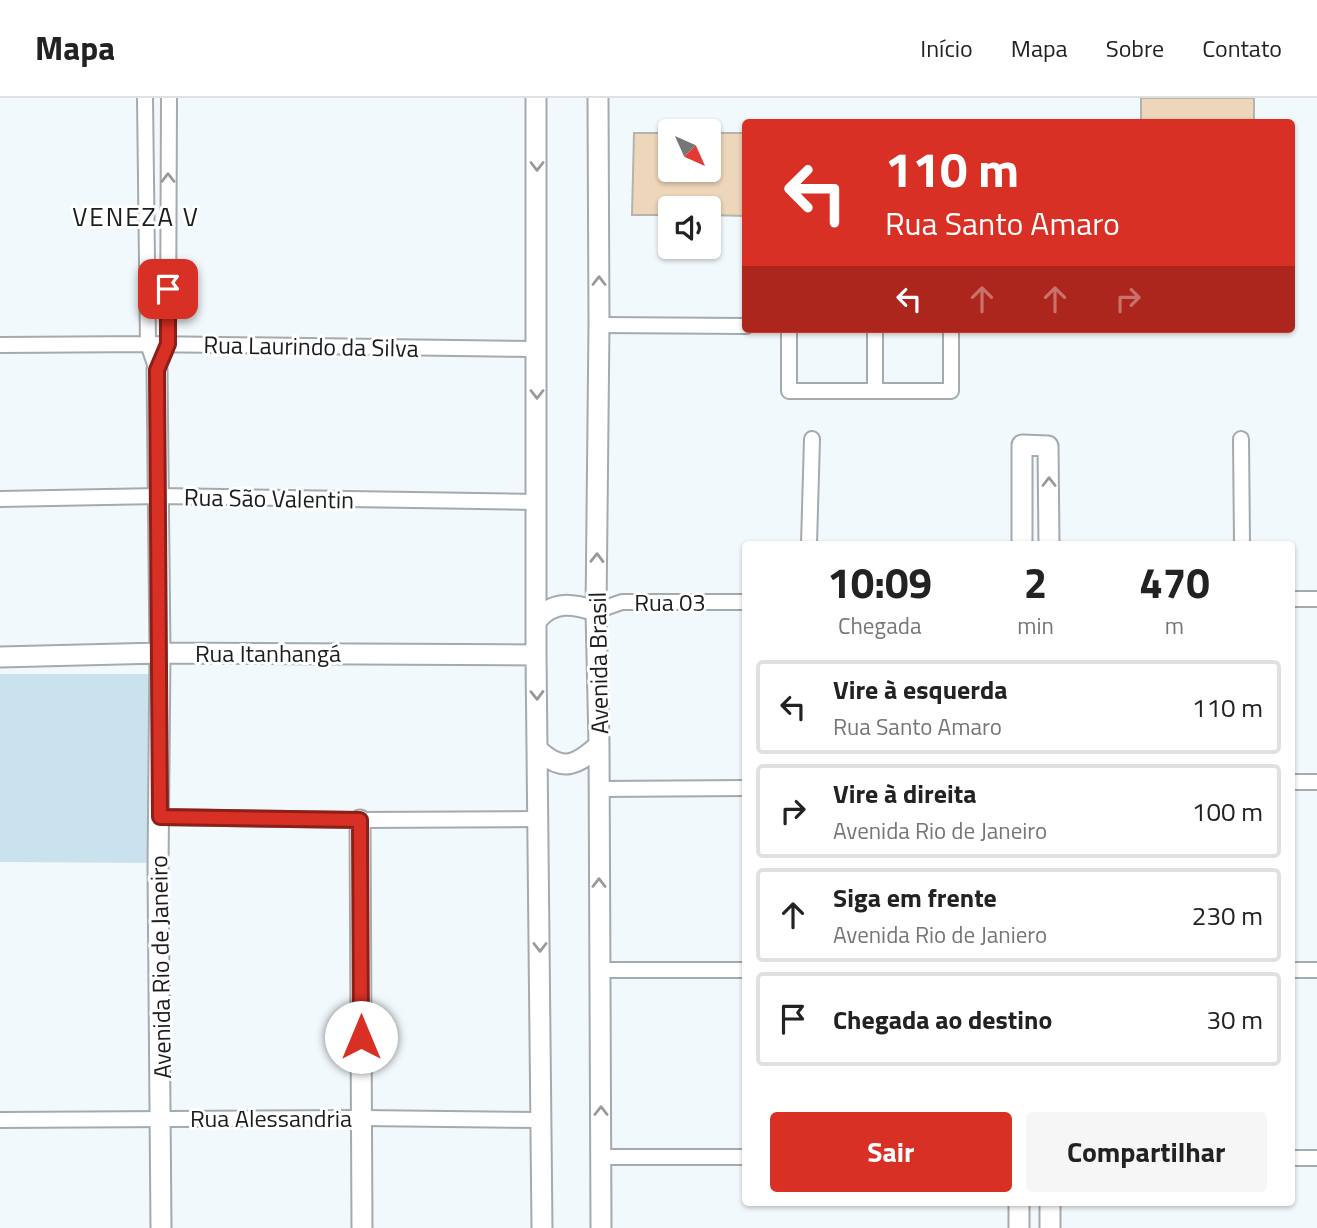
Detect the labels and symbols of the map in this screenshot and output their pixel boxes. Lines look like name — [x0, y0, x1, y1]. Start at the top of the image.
north arrow — [658, 119, 721, 182]
one-way arrow — [529, 161, 544, 172]
one-way arrow — [160, 172, 176, 182]
district label: VENEZA V — [72, 197, 200, 236]
pin — [138, 259, 198, 319]
one-way arrow — [591, 276, 607, 286]
street label: Rua Laurindo da Silva — [203, 326, 419, 366]
one-way arrow — [529, 389, 545, 399]
one-way arrow — [1041, 476, 1057, 487]
street label: Rua São Valentin — [184, 479, 354, 517]
one-way arrow — [589, 552, 605, 563]
street label: Rua 03 — [634, 584, 706, 620]
street label: Avenida Brasil — [579, 591, 617, 735]
street label: Rua Itanhangá — [195, 635, 341, 671]
one-way arrow — [529, 690, 545, 700]
street label: Avenida Rio de Janeiro — [140, 855, 180, 1079]
one-way arrow — [592, 878, 607, 889]
one-way arrow — [532, 942, 548, 952]
position arrow — [324, 1000, 398, 1074]
street label: Rua Alessandria — [190, 1100, 352, 1136]
one-way arrow — [593, 1105, 609, 1116]

